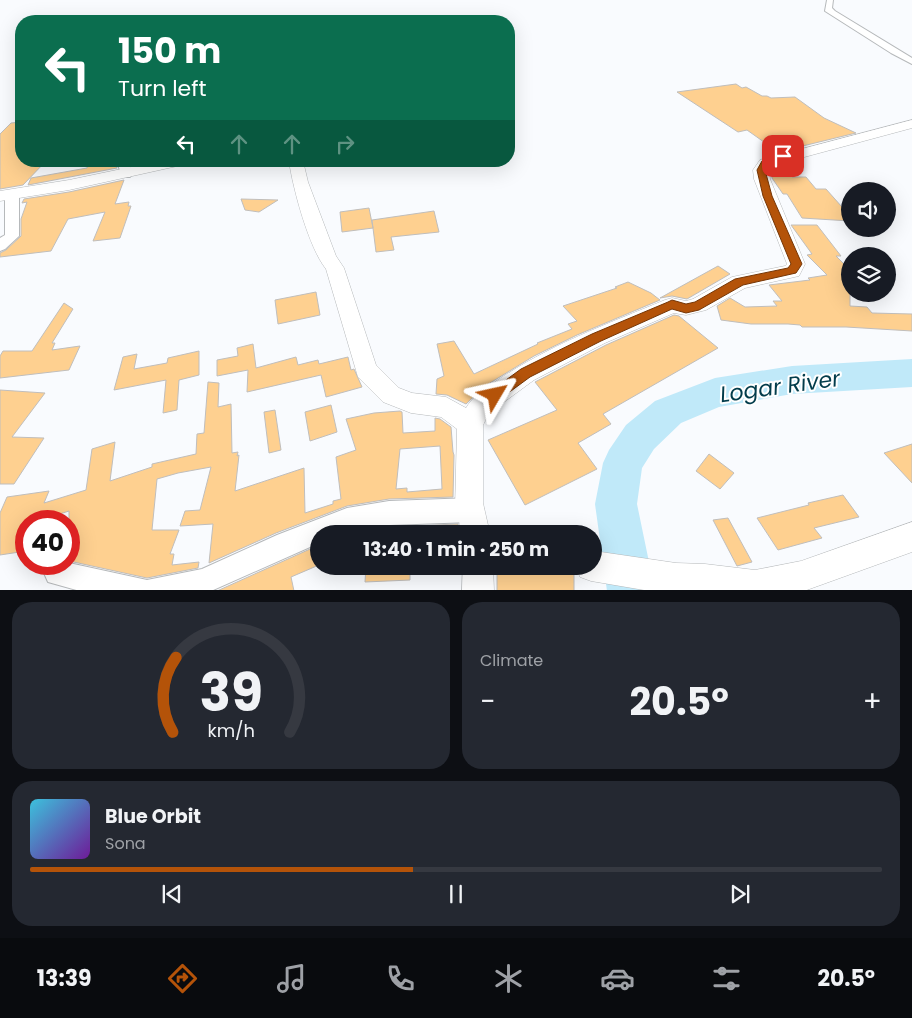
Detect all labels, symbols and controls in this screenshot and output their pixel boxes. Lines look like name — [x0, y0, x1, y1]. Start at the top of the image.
text: 150 m — [118, 26, 221, 75]
icon: left — [35, 35, 100, 100]
text: Turn left — [118, 73, 206, 104]
icon: left — [172, 130, 200, 158]
icon: ahead — [225, 130, 253, 158]
icon: ahead — [278, 130, 306, 158]
icon: right — [331, 130, 359, 158]
pin — [762, 135, 804, 177]
icon: arrive — [769, 142, 797, 170]
map controls — [841, 182, 896, 302]
button: sound — [841, 182, 896, 237]
button: layers — [841, 247, 896, 302]
water label: Logar River — [718, 363, 843, 410]
position arrow — [468, 368, 520, 420]
speed limit sign: 40 — [15, 510, 80, 575]
text: 13:40 · 1 min · 250 m — [363, 536, 549, 563]
text: Climate — [480, 649, 543, 672]
text: 39 — [199, 656, 263, 729]
text: 20.5° — [629, 675, 729, 728]
text: − — [480, 682, 495, 721]
text: + — [863, 682, 882, 721]
text: km/h — [207, 718, 255, 743]
text: Blue Orbit — [105, 803, 201, 830]
text: Sona — [105, 832, 146, 855]
icon: previous — [158, 880, 186, 908]
icon: pause — [442, 880, 470, 908]
icon: next — [726, 880, 754, 908]
icon: directions — [165, 961, 200, 996]
icon: music — [274, 961, 309, 996]
icon: phone — [383, 961, 418, 996]
icon: climate — [491, 961, 526, 996]
icon: car — [600, 961, 635, 996]
icon: filters — [709, 961, 744, 996]
text: 13:39 — [37, 963, 92, 994]
text: 20.5° — [817, 963, 875, 994]

